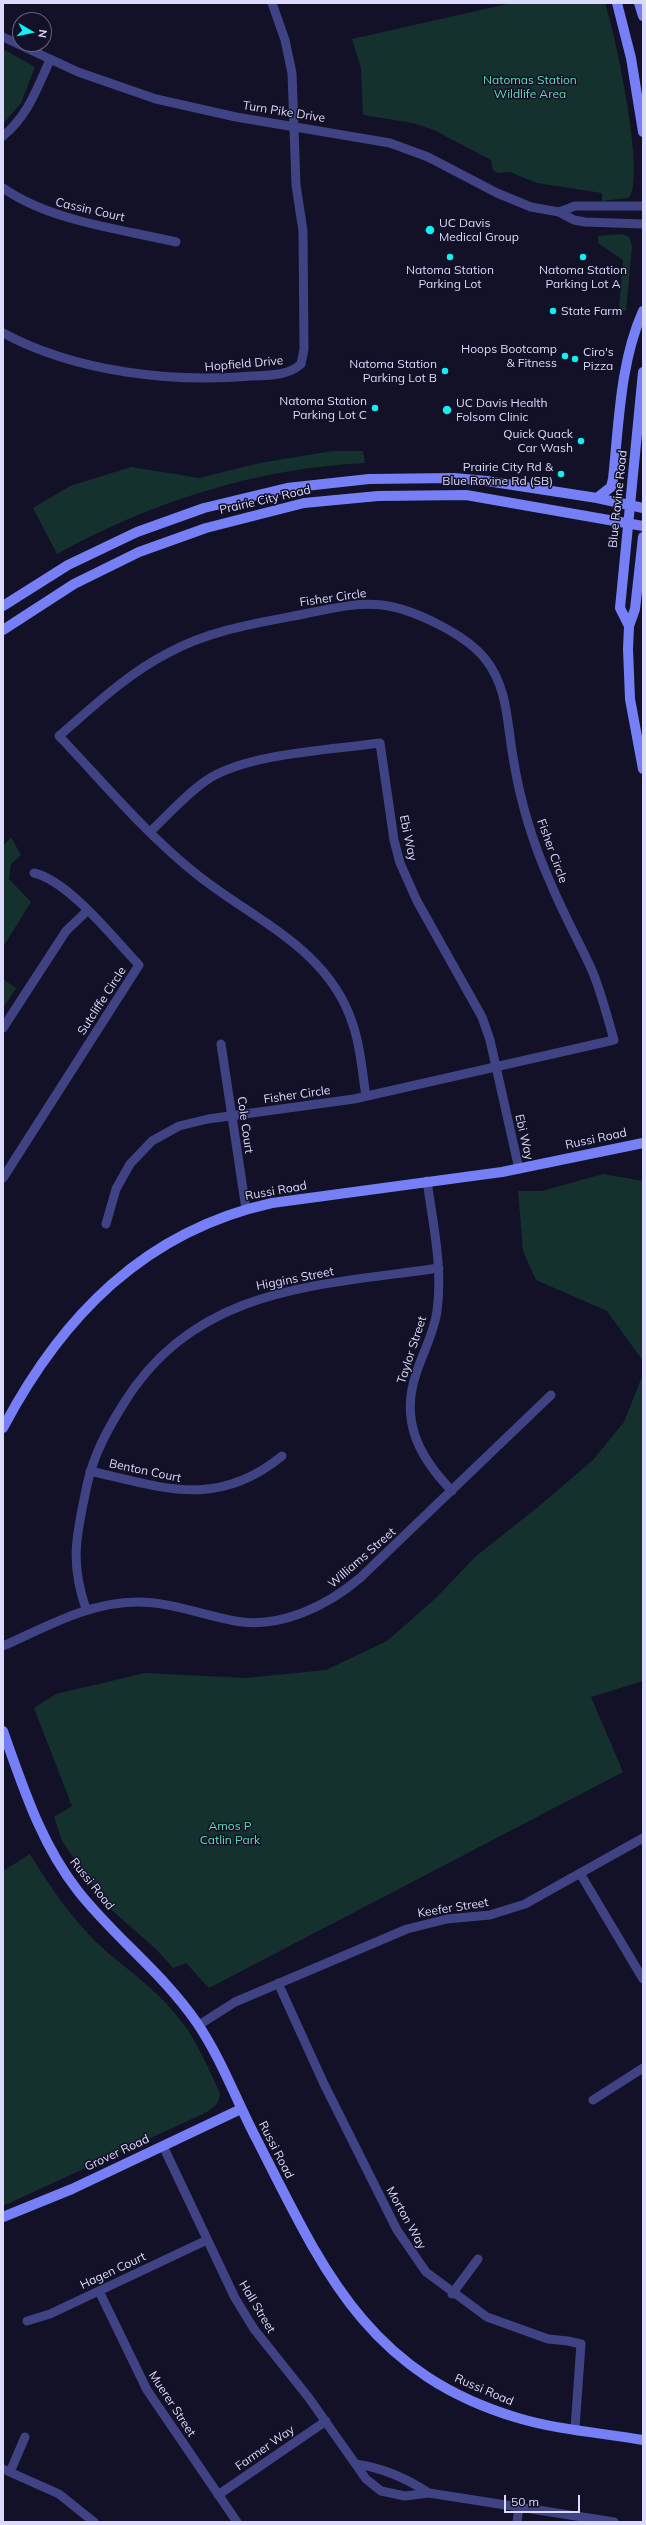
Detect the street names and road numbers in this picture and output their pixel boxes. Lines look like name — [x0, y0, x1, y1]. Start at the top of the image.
street label: Turn Pike Drive — [242, 98, 326, 126]
street label: Cassin Court — [54, 195, 126, 225]
street label: Hopfield Drive — [204, 353, 284, 375]
street label: Blue Ravine Road — [606, 449, 630, 549]
street label: Prairie City Road — [218, 483, 312, 517]
street label: Fisher Circle — [299, 586, 367, 610]
street label: Ebi Way — [396, 814, 420, 862]
street label: Fisher Circle — [534, 817, 570, 885]
street label: Sutcliffe Circle — [75, 964, 129, 1038]
street label: Fisher Circle — [263, 1083, 331, 1107]
street label: Cole Court — [234, 1095, 256, 1155]
street label: Ebi Way — [512, 1113, 536, 1161]
street label: Russi Road — [564, 1125, 628, 1153]
street label: Russi Road — [244, 1178, 308, 1204]
street label: Higgins Street — [255, 1264, 335, 1294]
street label: Taylor Street — [394, 1314, 430, 1386]
street label: Benton Court — [108, 1456, 182, 1486]
street label: Williams Street — [325, 1525, 399, 1591]
street label: Russi Road — [67, 1855, 117, 1913]
street label: Keefer Street — [417, 1895, 489, 1921]
street label: Russi Road — [255, 2119, 297, 2181]
street label: Grover Road — [82, 2132, 152, 2174]
street label: Morton Way — [383, 2184, 429, 2252]
street label: Hagen Court — [78, 2250, 148, 2292]
street label: Hall Street — [236, 2278, 278, 2336]
street label: Muerer Street — [145, 2369, 199, 2439]
street label: Russi Road — [452, 2371, 516, 2409]
street label: Farmer Way — [233, 2422, 297, 2474]

